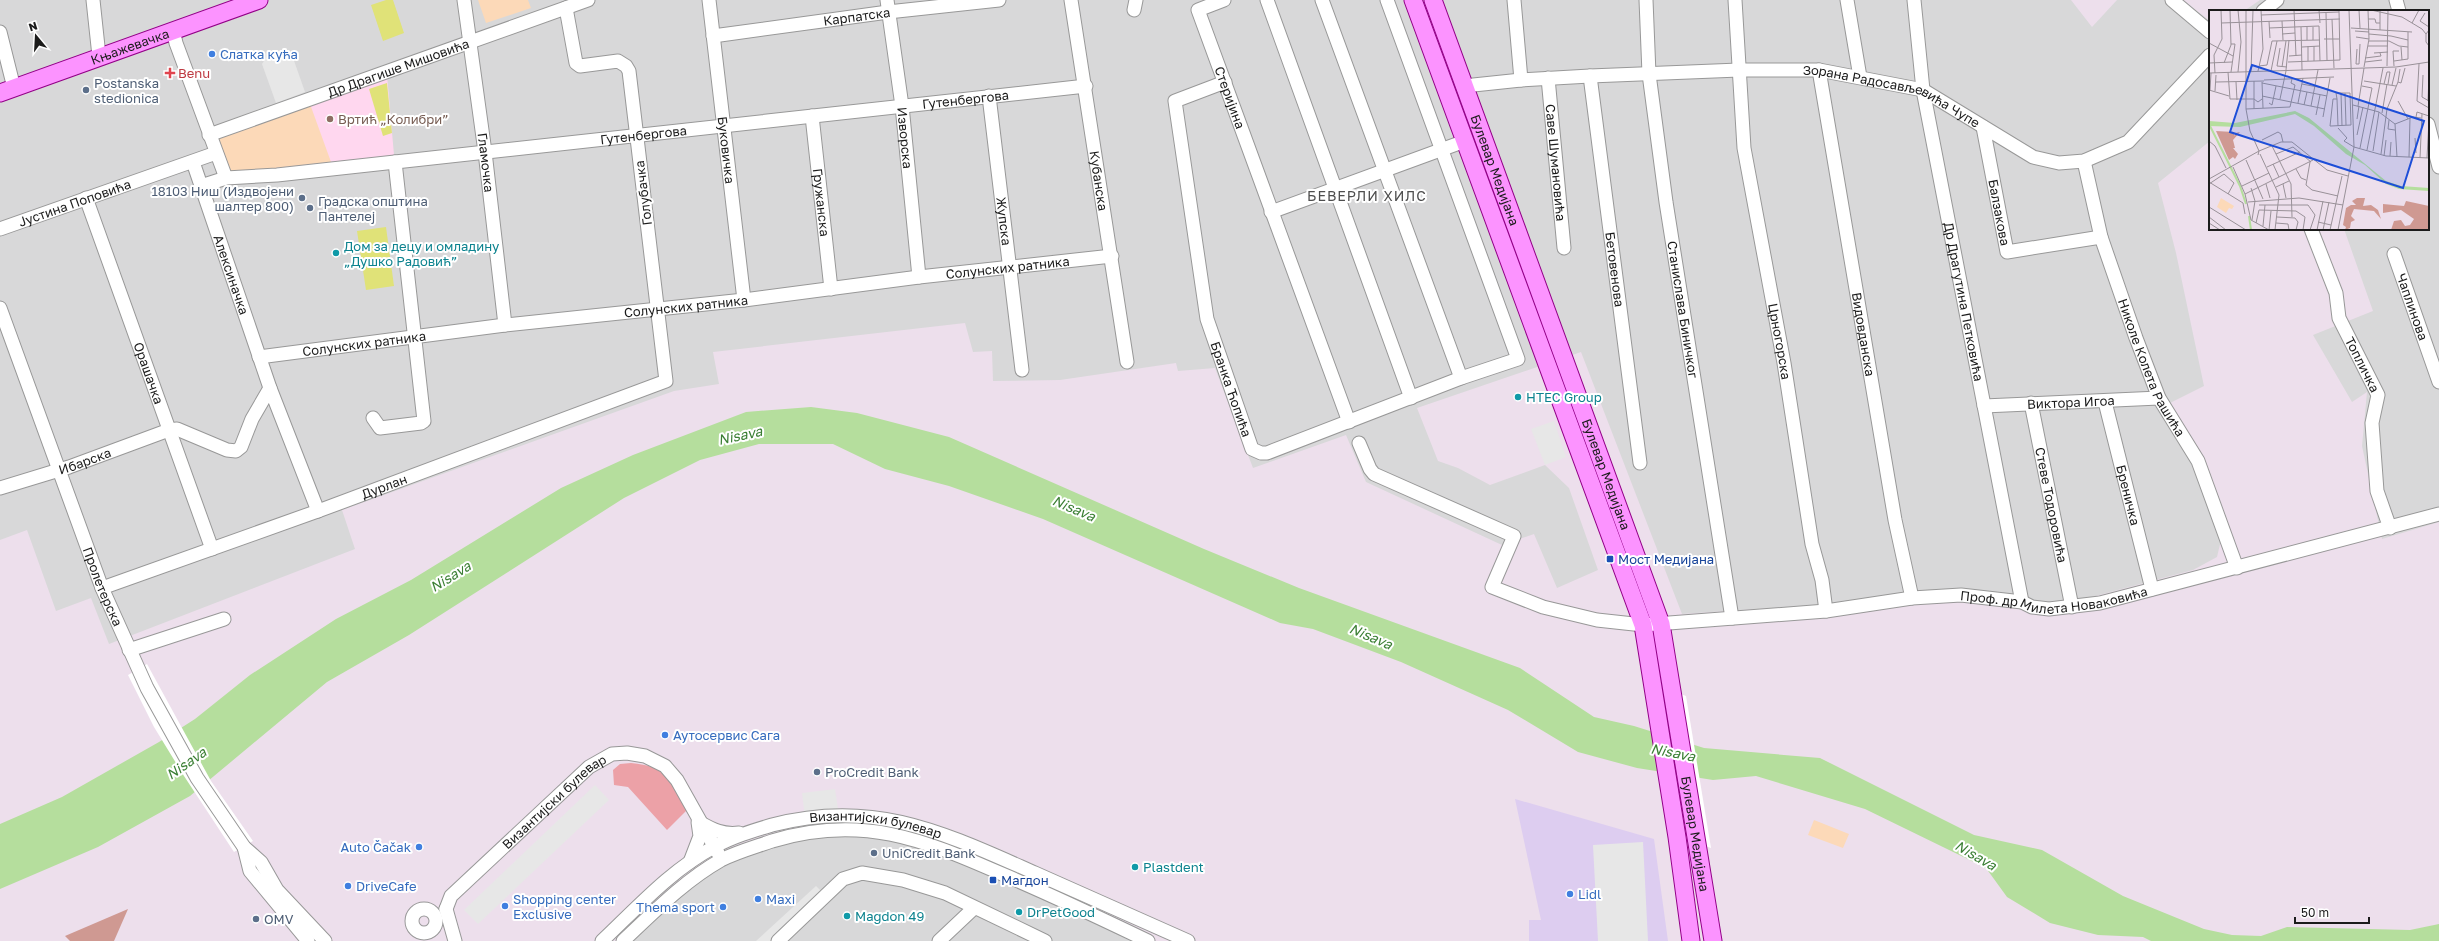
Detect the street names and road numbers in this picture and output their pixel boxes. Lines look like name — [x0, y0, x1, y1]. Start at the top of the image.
street label: Карпатска — [822, 4, 891, 29]
street label: Књажевачка — [88, 25, 171, 68]
street label: Др Драгише Мишовића — [325, 35, 471, 100]
street label: Зорана Радосављевића Чупе — [1803, 62, 1983, 131]
street label: Стеријина — [1211, 64, 1249, 131]
street label: Гутенбергова — [921, 87, 1010, 112]
street label: Саве Шумановића — [1542, 103, 1569, 222]
street label: Изворска — [894, 106, 916, 169]
street label: Булевар Медијана — [1468, 112, 1523, 228]
street label: Буковичка — [715, 115, 738, 185]
street label: Гутенбергова — [599, 122, 688, 147]
street label: Гламочка — [474, 132, 498, 193]
street label: Кубанска — [1086, 150, 1112, 212]
street label: Голубачка — [631, 160, 655, 226]
street label: Гружанска — [810, 168, 833, 237]
street label: Јустина Поповића — [16, 176, 133, 230]
street label: Балзакова — [1985, 178, 2014, 247]
street label: Жупска — [993, 196, 1015, 246]
street label: Др Драгутина Петковића — [1941, 221, 1987, 382]
street label: Бетовенова — [1602, 231, 1628, 308]
street label: Алексиначка — [210, 232, 252, 317]
street label: Станислава Биничког — [1664, 240, 1702, 379]
street label: Солунских ратника — [945, 253, 1070, 282]
street label: Чаплинова — [2393, 271, 2432, 342]
street label: Видовданска — [1849, 291, 1879, 377]
street label: Солунских ратника — [623, 292, 749, 321]
street label: Николе Колета Рашића — [2115, 296, 2189, 439]
street label: Црногорска — [1765, 302, 1794, 381]
street label: Солунских ратника — [301, 327, 427, 359]
street label: Топличка — [2342, 334, 2383, 395]
street label: Бранка Ћопића — [1207, 339, 1255, 439]
street label: Орашачка — [130, 340, 167, 406]
street label: Виктора Игоа — [2027, 392, 2115, 412]
street label: Булевар Медијана — [1579, 417, 1634, 532]
street label: Ибарска — [57, 444, 113, 478]
street label: Стеве Тодоровића — [2032, 446, 2071, 564]
street label: Бреничка — [2113, 463, 2144, 527]
street label: Дурлан — [359, 470, 409, 502]
street label: Пролетерска — [80, 545, 126, 629]
street label: Проф. др Милета Новаковића — [1959, 583, 2149, 617]
street label: Византијски булевар — [499, 751, 609, 852]
street label: Булевар Медијана — [1678, 775, 1713, 893]
street label: Византијски булевар — [808, 807, 944, 842]

